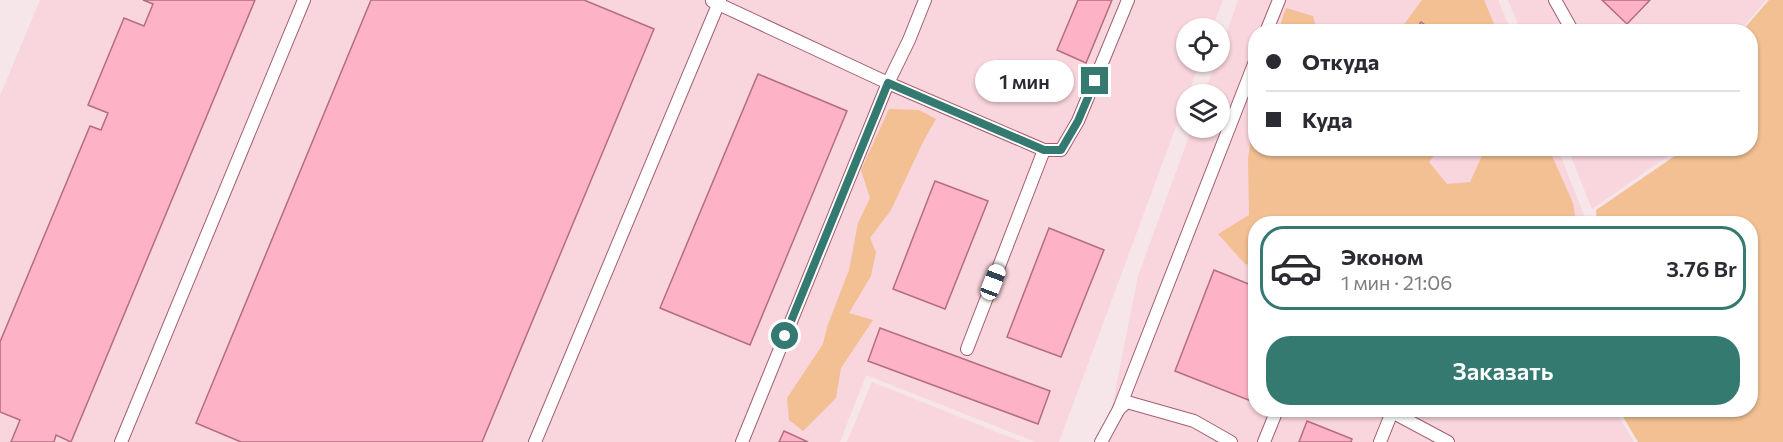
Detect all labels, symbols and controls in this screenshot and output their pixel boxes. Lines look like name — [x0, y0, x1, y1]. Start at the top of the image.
map controls — [1176, 18, 1230, 138]
button: locate — [1176, 18, 1230, 72]
text: Откуда — [1302, 48, 1379, 75]
callout: 1 мин — [975, 60, 1074, 102]
route end — [1081, 67, 1108, 94]
text: 1 мин — [999, 69, 1050, 93]
button: layers — [1176, 84, 1230, 138]
text: Куда — [1302, 106, 1352, 133]
icon: car — [1269, 241, 1323, 295]
text: Эконом — [1341, 243, 1423, 270]
text: 3.76 Br — [1666, 255, 1737, 282]
car — [978, 262, 1008, 302]
text: 1 мин · 21:06 — [1341, 270, 1452, 294]
route start — [771, 322, 798, 349]
button: Заказать — [1266, 336, 1740, 405]

